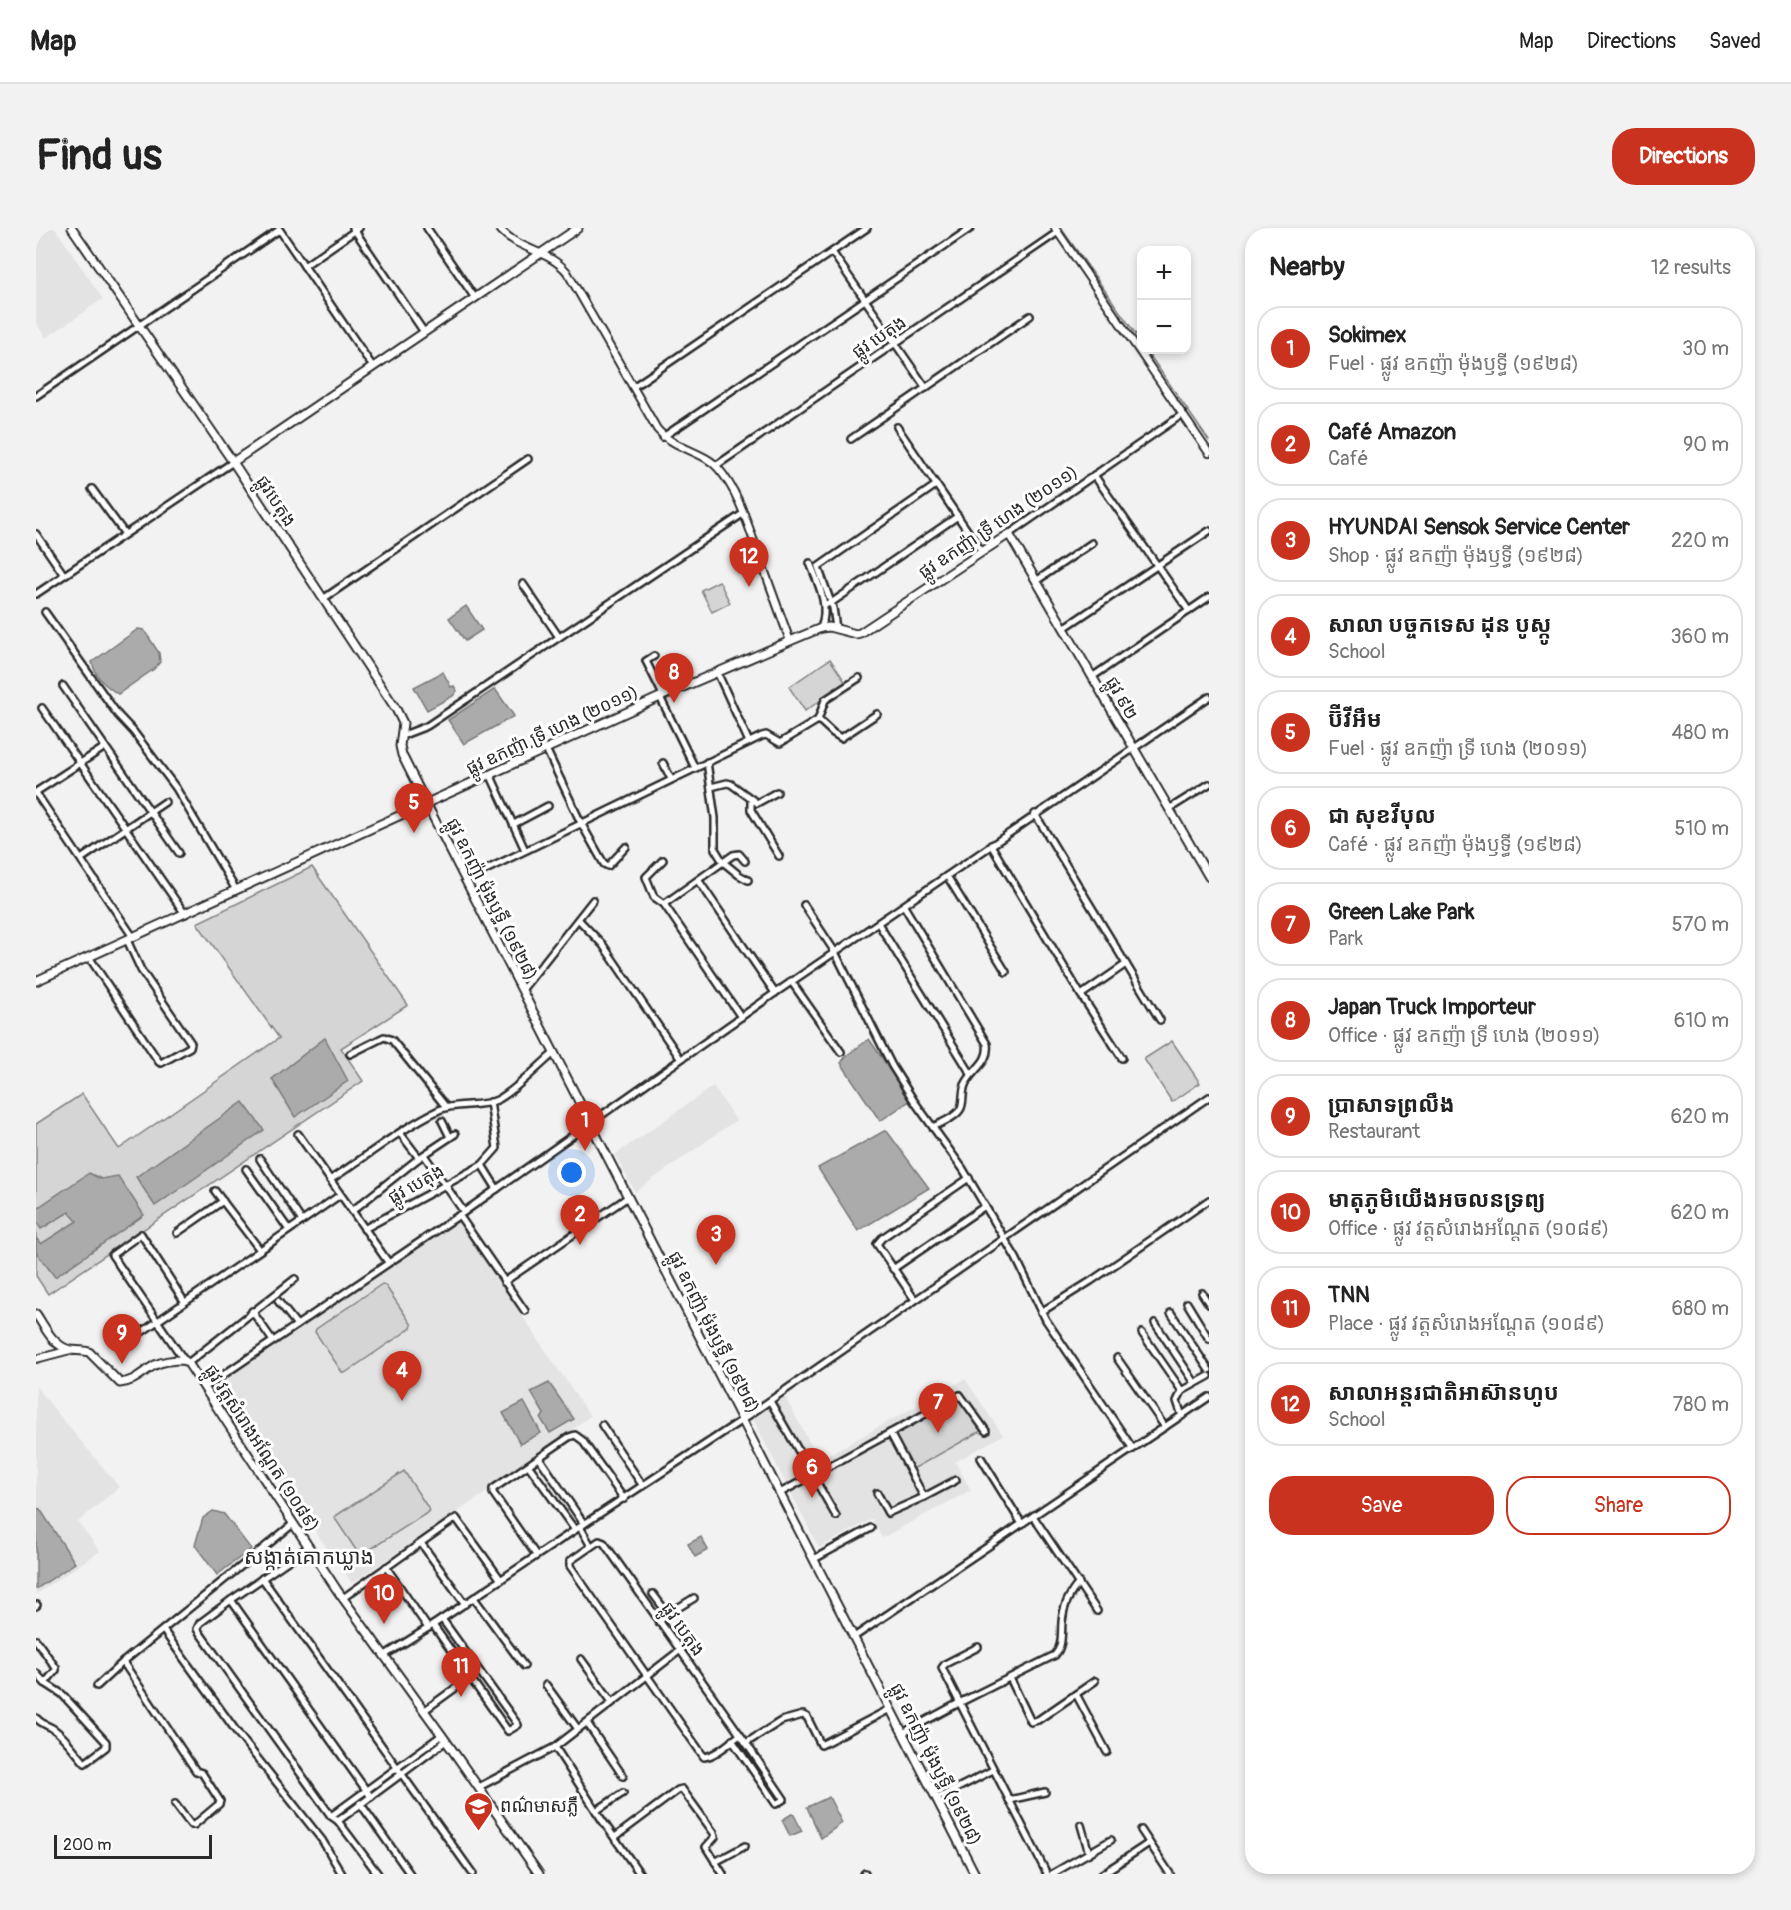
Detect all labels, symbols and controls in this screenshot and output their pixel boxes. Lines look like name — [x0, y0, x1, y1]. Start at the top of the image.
text: Map — [30, 24, 76, 59]
text: Map — [1519, 28, 1554, 55]
text: Directions — [1587, 28, 1676, 55]
text: Saved — [1709, 28, 1761, 55]
button: Directions — [1612, 128, 1755, 185]
text: Find us — [36, 130, 162, 182]
map controls — [1137, 246, 1191, 354]
button: + — [1137, 246, 1191, 300]
text: Nearby — [1269, 251, 1345, 283]
text: 12 results — [1651, 255, 1731, 280]
button: − — [1137, 300, 1191, 354]
street label: ផ្លូវ បេតុង — [848, 311, 913, 368]
text: Sokimex — [1328, 321, 1407, 349]
text: 1 — [1287, 336, 1294, 361]
text: 30 m — [1682, 336, 1729, 361]
text: Fuel · ផ្លូវ ឧកញ៉ា ម៉ុងឫទ្ធី (១៩២៨) — [1328, 351, 1579, 376]
text: Café Amazon — [1328, 418, 1456, 446]
text: 2 — [1285, 432, 1296, 457]
text: 90 m — [1683, 432, 1729, 457]
text: Café — [1328, 446, 1368, 471]
street label: ផ្លូវ ឧកញ៉ា ទ្រី ហេង (២០១១) — [914, 461, 1085, 588]
street label: ផ្លូវបេតុង — [247, 471, 301, 534]
text: HYUNDAI Sensok Service Center — [1328, 513, 1630, 541]
text: 3 — [1285, 528, 1296, 553]
text: 220 m — [1671, 528, 1729, 553]
pin: 12 — [730, 538, 768, 587]
text: Shop · ផ្លូវ ឧកញ៉ា ម៉ុងឫទ្ធី (១៩២៨) — [1328, 543, 1584, 568]
text: សាលា បច្ចកទេស ដុន បូស្កូ — [1328, 611, 1551, 639]
text: 4 — [1285, 624, 1296, 649]
text: 360 m — [1670, 624, 1729, 649]
text: School — [1328, 639, 1385, 664]
pin: 8 — [654, 654, 694, 703]
street label: ផ្លូវ ៩២ — [1096, 673, 1143, 726]
street label: ផ្លូវ ឧកញ៉ា ទ្រី ហេង (២០១១) — [462, 680, 644, 784]
text: ប៊ីវីអឹម — [1328, 706, 1382, 734]
text: 5 — [1285, 720, 1296, 745]
text: 480 m — [1672, 720, 1729, 745]
text: Fuel · ផ្លូវ ឧកញ៉ា ទ្រី ហេង (២០១១) — [1328, 736, 1588, 761]
pin: 5 — [394, 784, 434, 833]
text: ជា សុខវីបុល — [1328, 802, 1436, 830]
street label: ផ្លូវ ឧកញ៉ា ម៉ុងឫទ្ធី (១៩២៨) — [437, 814, 542, 986]
text: 6 — [1285, 816, 1296, 841]
text: 510 m — [1675, 816, 1729, 841]
text: Café · ផ្លូវ ឧកញ៉ា ម៉ុងឫទ្ធី (១៩២៨) — [1328, 832, 1583, 857]
text: Green Lake Park — [1328, 898, 1474, 926]
text: 7 — [1285, 912, 1296, 937]
text: 570 m — [1672, 912, 1729, 937]
text: Park — [1328, 926, 1363, 951]
text: Japan Truck Importeur — [1328, 993, 1536, 1021]
text: 8 — [1285, 1008, 1296, 1033]
text: 610 m — [1674, 1008, 1729, 1033]
text: Office · ផ្លូវ ឧកញ៉ា ទ្រី ហេង (២០១១) — [1328, 1023, 1601, 1048]
text: ប្រាសាទព្រលឹង — [1328, 1091, 1455, 1119]
pin: 1 — [566, 1102, 604, 1151]
text: 9 — [1285, 1104, 1296, 1129]
text: 620 m — [1670, 1104, 1729, 1129]
text: Restaurant — [1328, 1119, 1420, 1144]
your location — [557, 1158, 586, 1187]
street label: ផ្លូវ បេតុង — [384, 1160, 450, 1213]
text: មាតុភូមិយើងអចលនទ្រព្យ — [1328, 1186, 1546, 1214]
pin: 2 — [560, 1196, 600, 1245]
text: 10 — [1280, 1200, 1301, 1225]
text: 620 m — [1670, 1200, 1729, 1225]
pin: 3 — [696, 1216, 736, 1265]
text: Office · ផ្លូវ វត្តសំរោងអណ្ដែត (១០៨៩) — [1328, 1216, 1609, 1241]
street label: ផ្លូវ ឧកញ៉ា ម៉ុងឫទ្ធី (១៩២៨) — [659, 1247, 764, 1419]
text: TNN — [1328, 1281, 1370, 1309]
text: 11 — [1283, 1296, 1298, 1321]
text: 680 m — [1672, 1296, 1729, 1321]
text: Place · ផ្លូវ វត្តសំរោងអណ្ដែត (១០៨៩) — [1328, 1311, 1605, 1336]
pin: 9 — [102, 1314, 142, 1364]
pin: 4 — [382, 1352, 422, 1401]
street label: ផ្លូវ វត្តសំរោងអណ្ដែត (១០៨៩) — [195, 1360, 324, 1539]
text: សាលាអន្ដរជាតិអាស៊ានហូប — [1328, 1379, 1559, 1407]
pin: 7 — [918, 1384, 958, 1433]
text: 12 — [1281, 1392, 1300, 1417]
text: 780 m — [1673, 1392, 1729, 1417]
text: School — [1328, 1407, 1385, 1432]
pin: 6 — [792, 1448, 832, 1498]
button: Save — [1269, 1476, 1494, 1535]
button: Share — [1506, 1476, 1731, 1535]
district label: សង្កាត់គោកឃ្លាង — [244, 1544, 374, 1571]
pin: 10 — [364, 1574, 404, 1624]
street label: ផ្លូវ បេតុង — [652, 1598, 709, 1663]
pin: 11 — [442, 1648, 480, 1697]
street label: ផ្លូវ ឧកញ៉ា ម៉ុងឫទ្ធី (១៩២៨) — [881, 1679, 986, 1851]
school or university icon: ពណ៌មាសភ្លឺ — [463, 1790, 495, 1832]
place label: ពណ៌មាសភ្លឺ — [500, 1795, 579, 1818]
scale bar — [54, 1832, 212, 1860]
text: 200 m — [63, 1835, 111, 1855]

